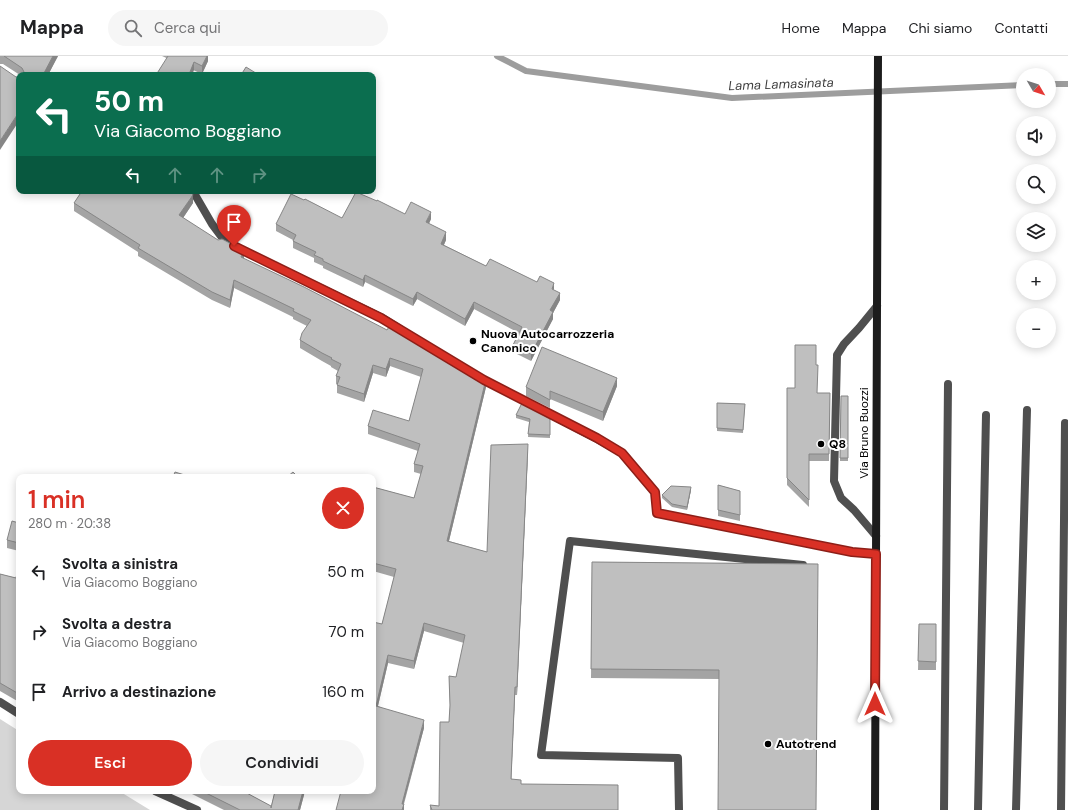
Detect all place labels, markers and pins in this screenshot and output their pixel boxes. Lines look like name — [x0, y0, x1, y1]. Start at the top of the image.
pin — [217, 205, 251, 246]
place label: Nuova Autocarrozzeria Canonico — [481, 326, 614, 356]
marker: Nuova Autocarrozzeria Canonico — [468, 336, 478, 346]
place label: Q8 — [829, 436, 846, 452]
marker: Q8 — [816, 439, 826, 449]
place label: Autotrend — [776, 736, 837, 752]
marker: Autotrend — [763, 739, 773, 749]

